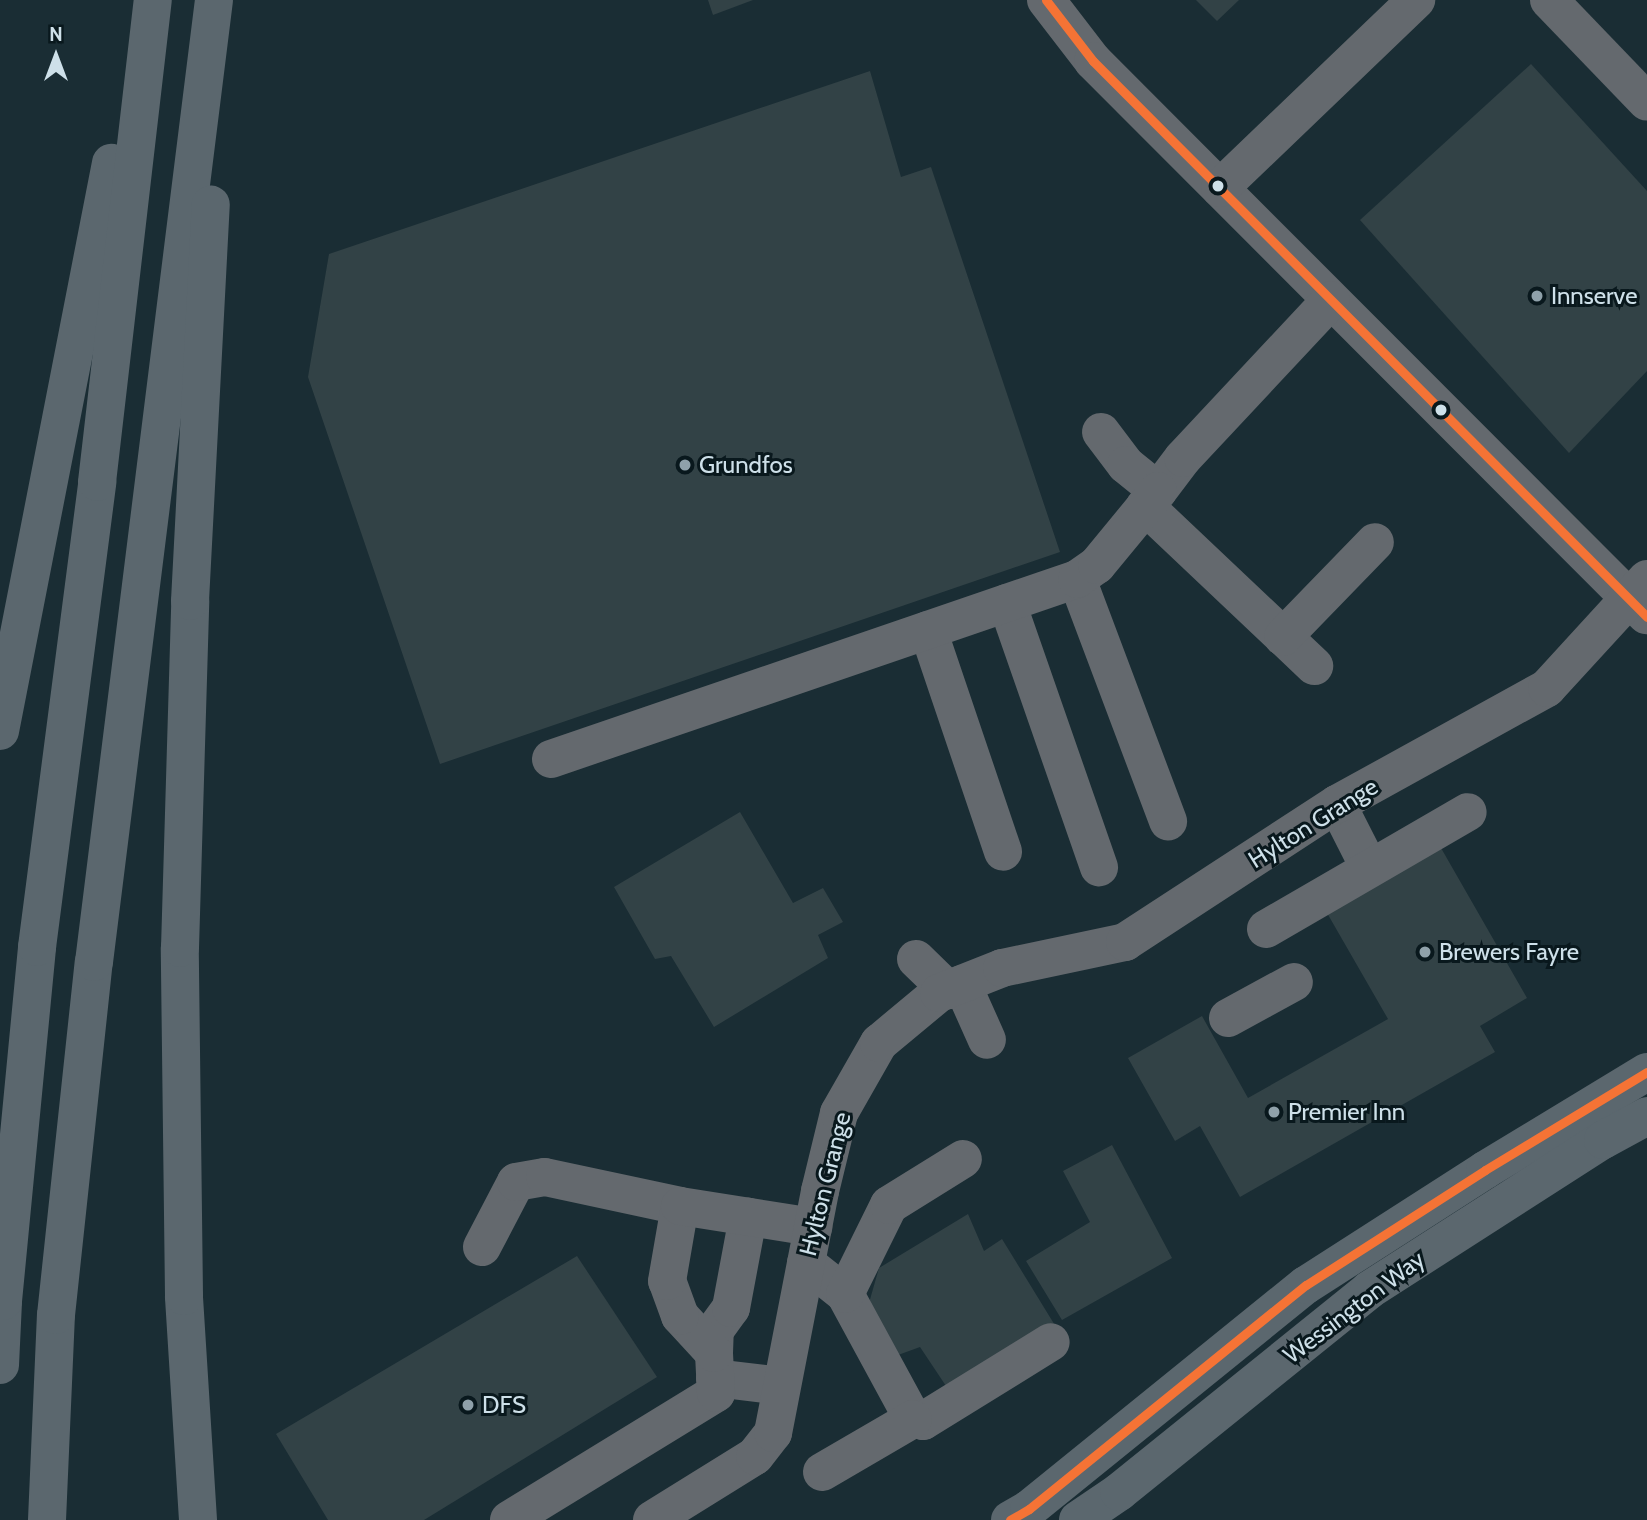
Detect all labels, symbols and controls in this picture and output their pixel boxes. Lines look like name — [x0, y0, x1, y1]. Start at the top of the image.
north arrow — [21, 21, 91, 91]
text: N — [49, 23, 63, 46]
unlabelled marker — [1211, 179, 1225, 193]
place label: Innserve — [1551, 282, 1637, 310]
marker: Innserve — [1529, 288, 1545, 304]
unlabelled marker — [1434, 403, 1448, 417]
place label: Grundfos — [699, 451, 793, 479]
marker: Grundfos — [677, 457, 693, 473]
street label: Hylton Grange — [1243, 772, 1383, 874]
place label: Brewers Fayre — [1439, 938, 1579, 966]
marker: Brewers Fayre — [1417, 944, 1433, 960]
place label: Premier Inn — [1288, 1098, 1405, 1126]
marker: Premier Inn — [1266, 1104, 1282, 1120]
street label: Hylton Grange — [793, 1109, 857, 1259]
street label: Wessington Way — [1278, 1245, 1430, 1369]
place label: DFS — [482, 1391, 526, 1419]
marker: DFS — [460, 1397, 476, 1413]

